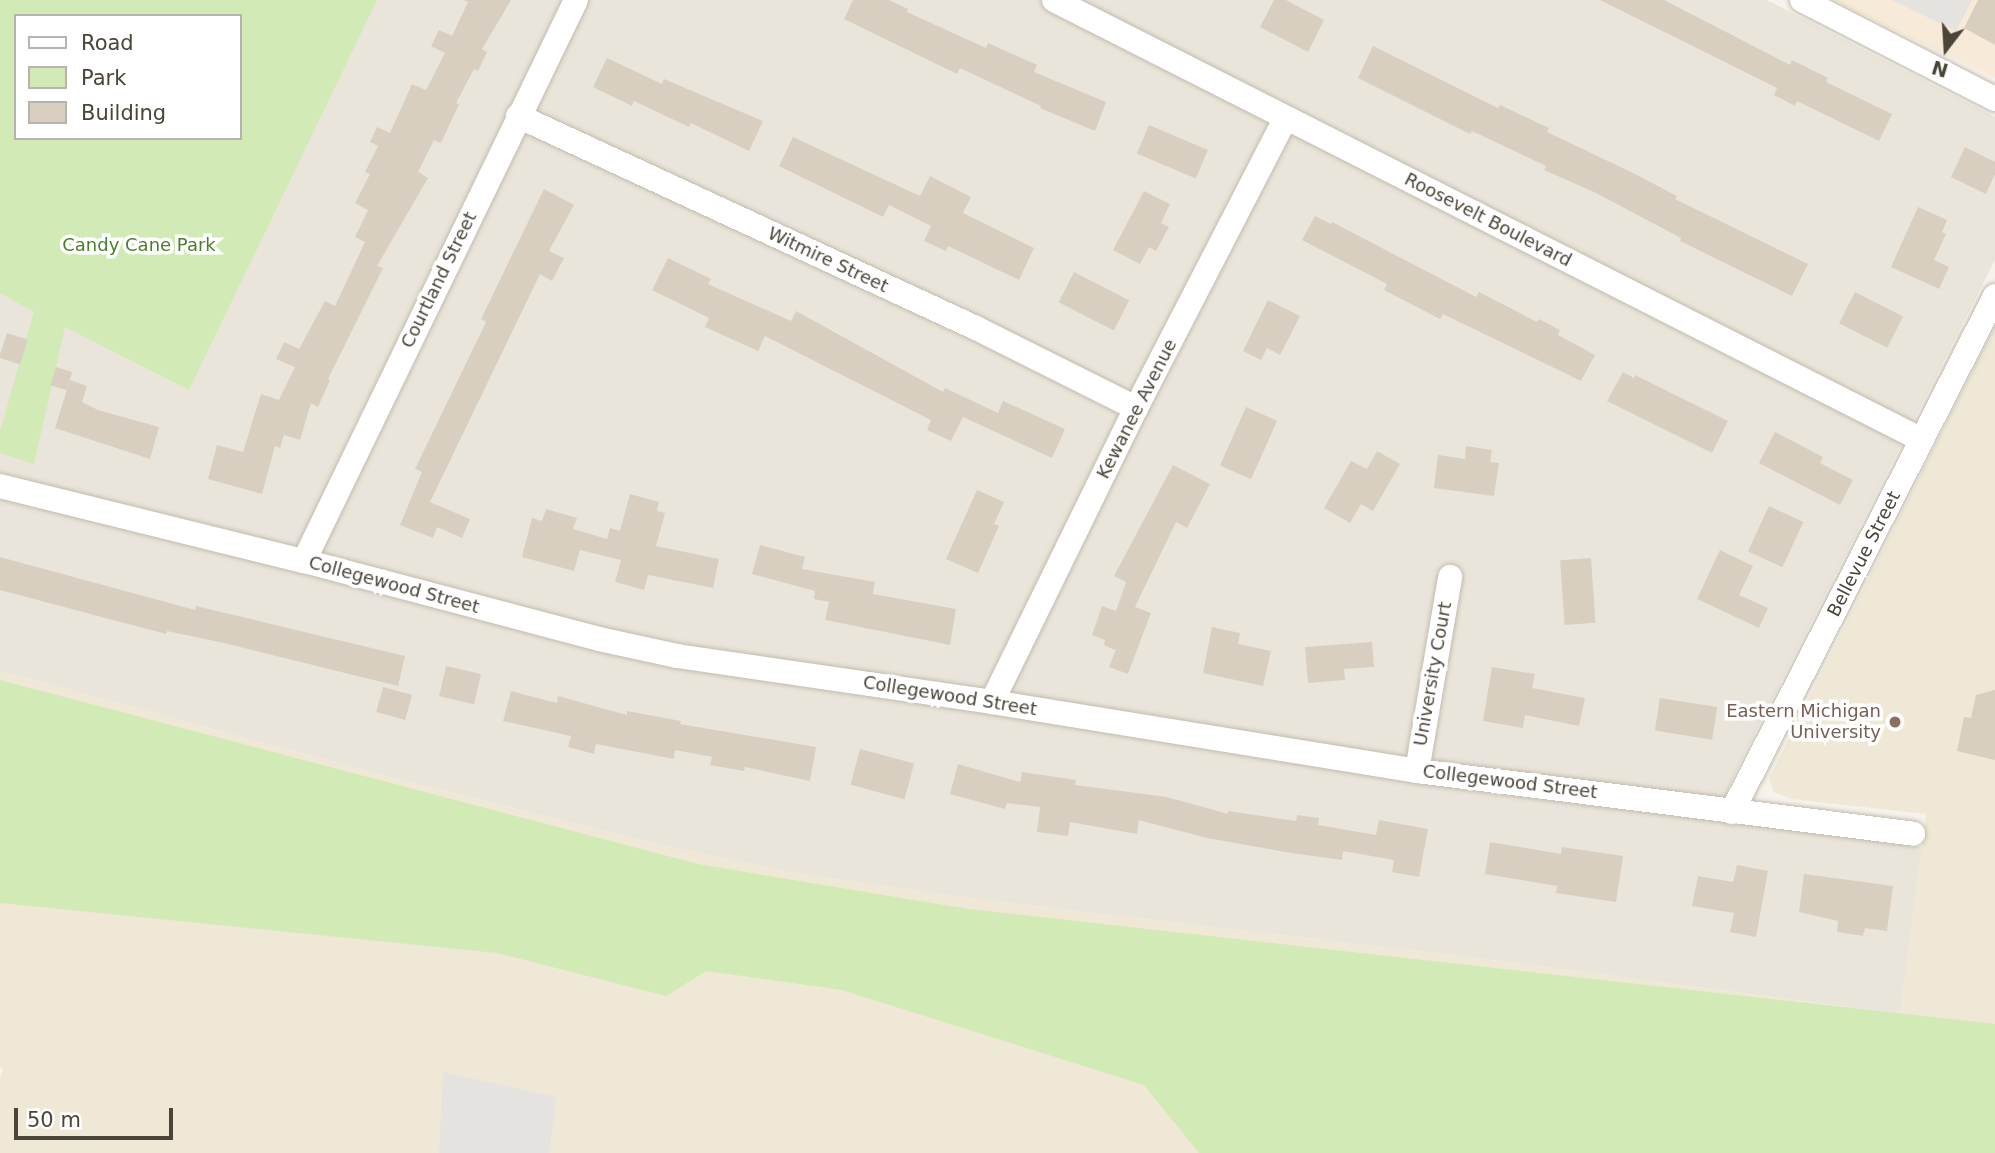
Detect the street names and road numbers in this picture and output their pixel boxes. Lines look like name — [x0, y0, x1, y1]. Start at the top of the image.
street label: Roosevelt Boulevard — [1401, 168, 1575, 272]
street label: Courtland Street — [397, 208, 481, 352]
street label: Witmire Street — [764, 223, 892, 297]
street label: Kewanee Avenue — [1092, 336, 1182, 482]
street label: Bellevue Street — [1823, 488, 1905, 620]
street label: Collegewood Street — [306, 552, 482, 618]
street label: University Court — [1410, 600, 1456, 748]
street label: Collegewood Street — [862, 672, 1038, 720]
street label: Collegewood Street — [1421, 761, 1599, 803]

